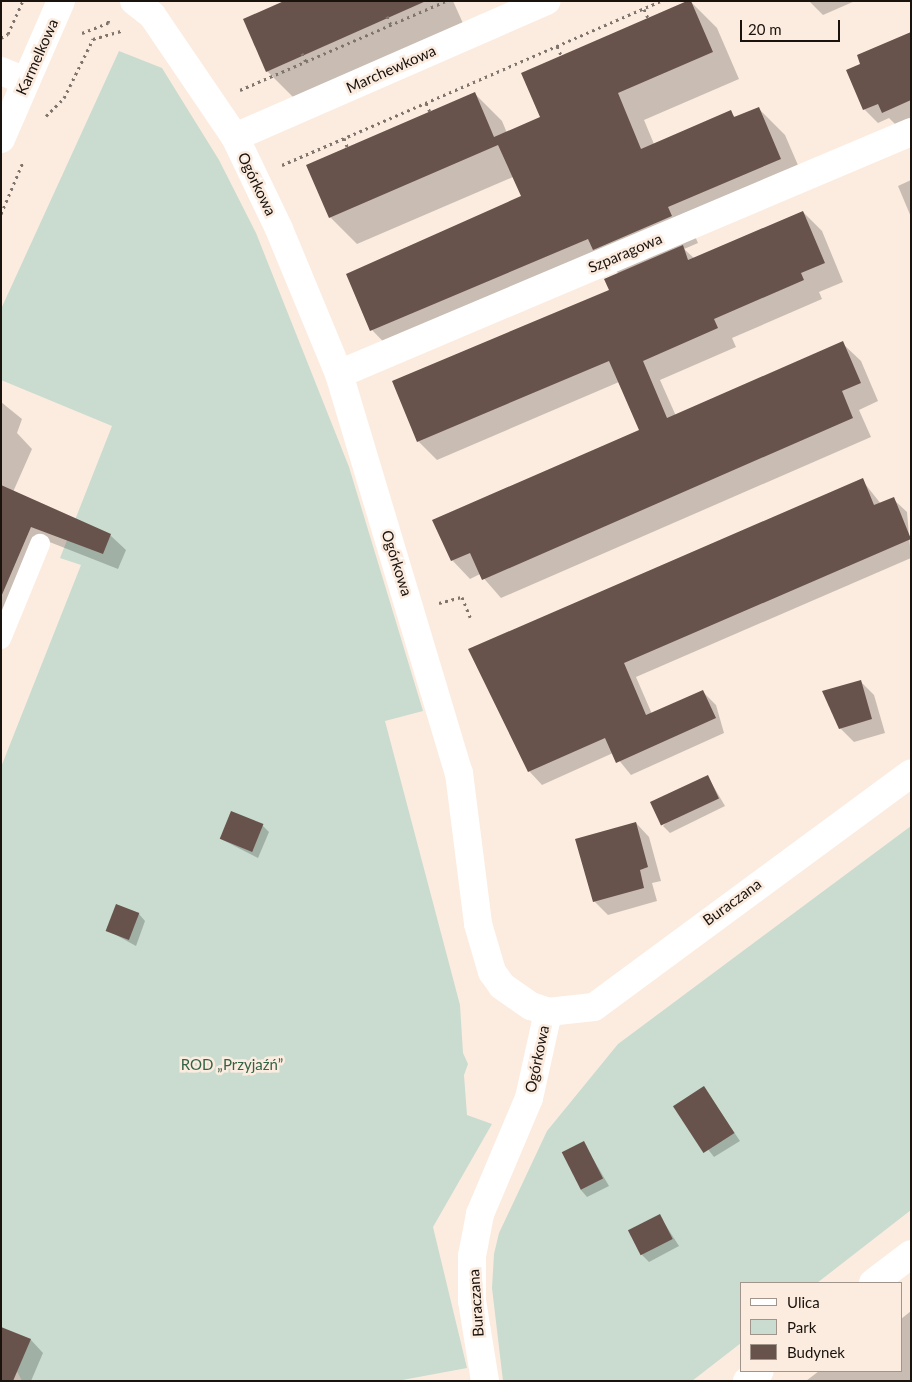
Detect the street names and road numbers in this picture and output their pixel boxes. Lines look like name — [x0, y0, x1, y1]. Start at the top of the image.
street label: Karmelkowa — [12, 16, 62, 98]
street label: Marchewkowa — [343, 41, 439, 97]
street label: Ogórkowa — [234, 149, 280, 219]
street label: Szparagowa — [585, 229, 665, 277]
street label: Ogórkowa — [378, 528, 416, 598]
street label: Buraczana — [699, 875, 765, 929]
street label: Ogórkowa — [521, 1024, 553, 1094]
street label: Buraczana — [465, 1268, 487, 1338]

